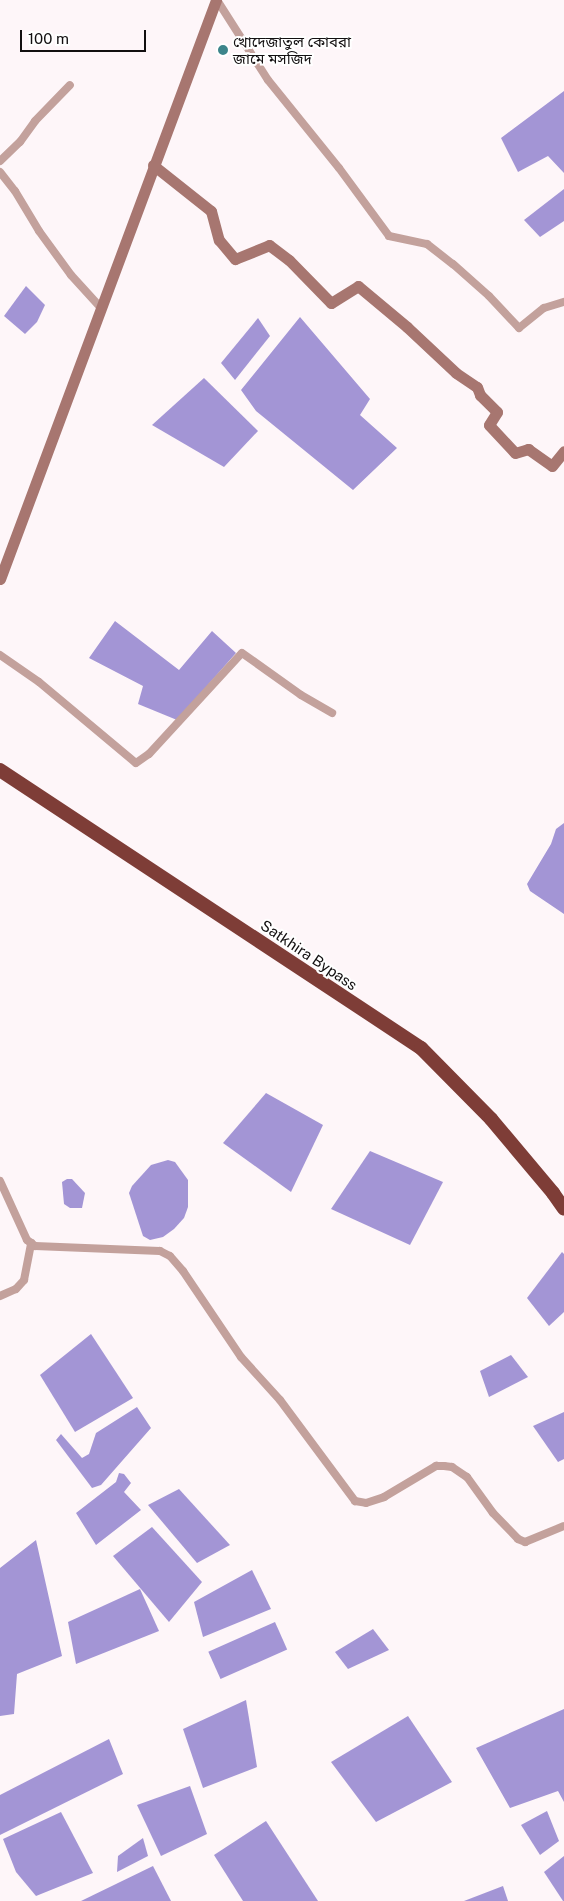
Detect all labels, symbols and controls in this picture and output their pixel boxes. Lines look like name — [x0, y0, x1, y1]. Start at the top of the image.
scale bar — [22, 20, 149, 52]
text: 100 m — [28, 30, 69, 47]
place label: খোদেজাতুল কোবরা জামে মসজিদ — [233, 32, 351, 67]
marker: খোদেজাতুল কোবরা জামে মসজিদ — [217, 44, 229, 56]
street label: Satkhira Bypass — [257, 916, 361, 994]

